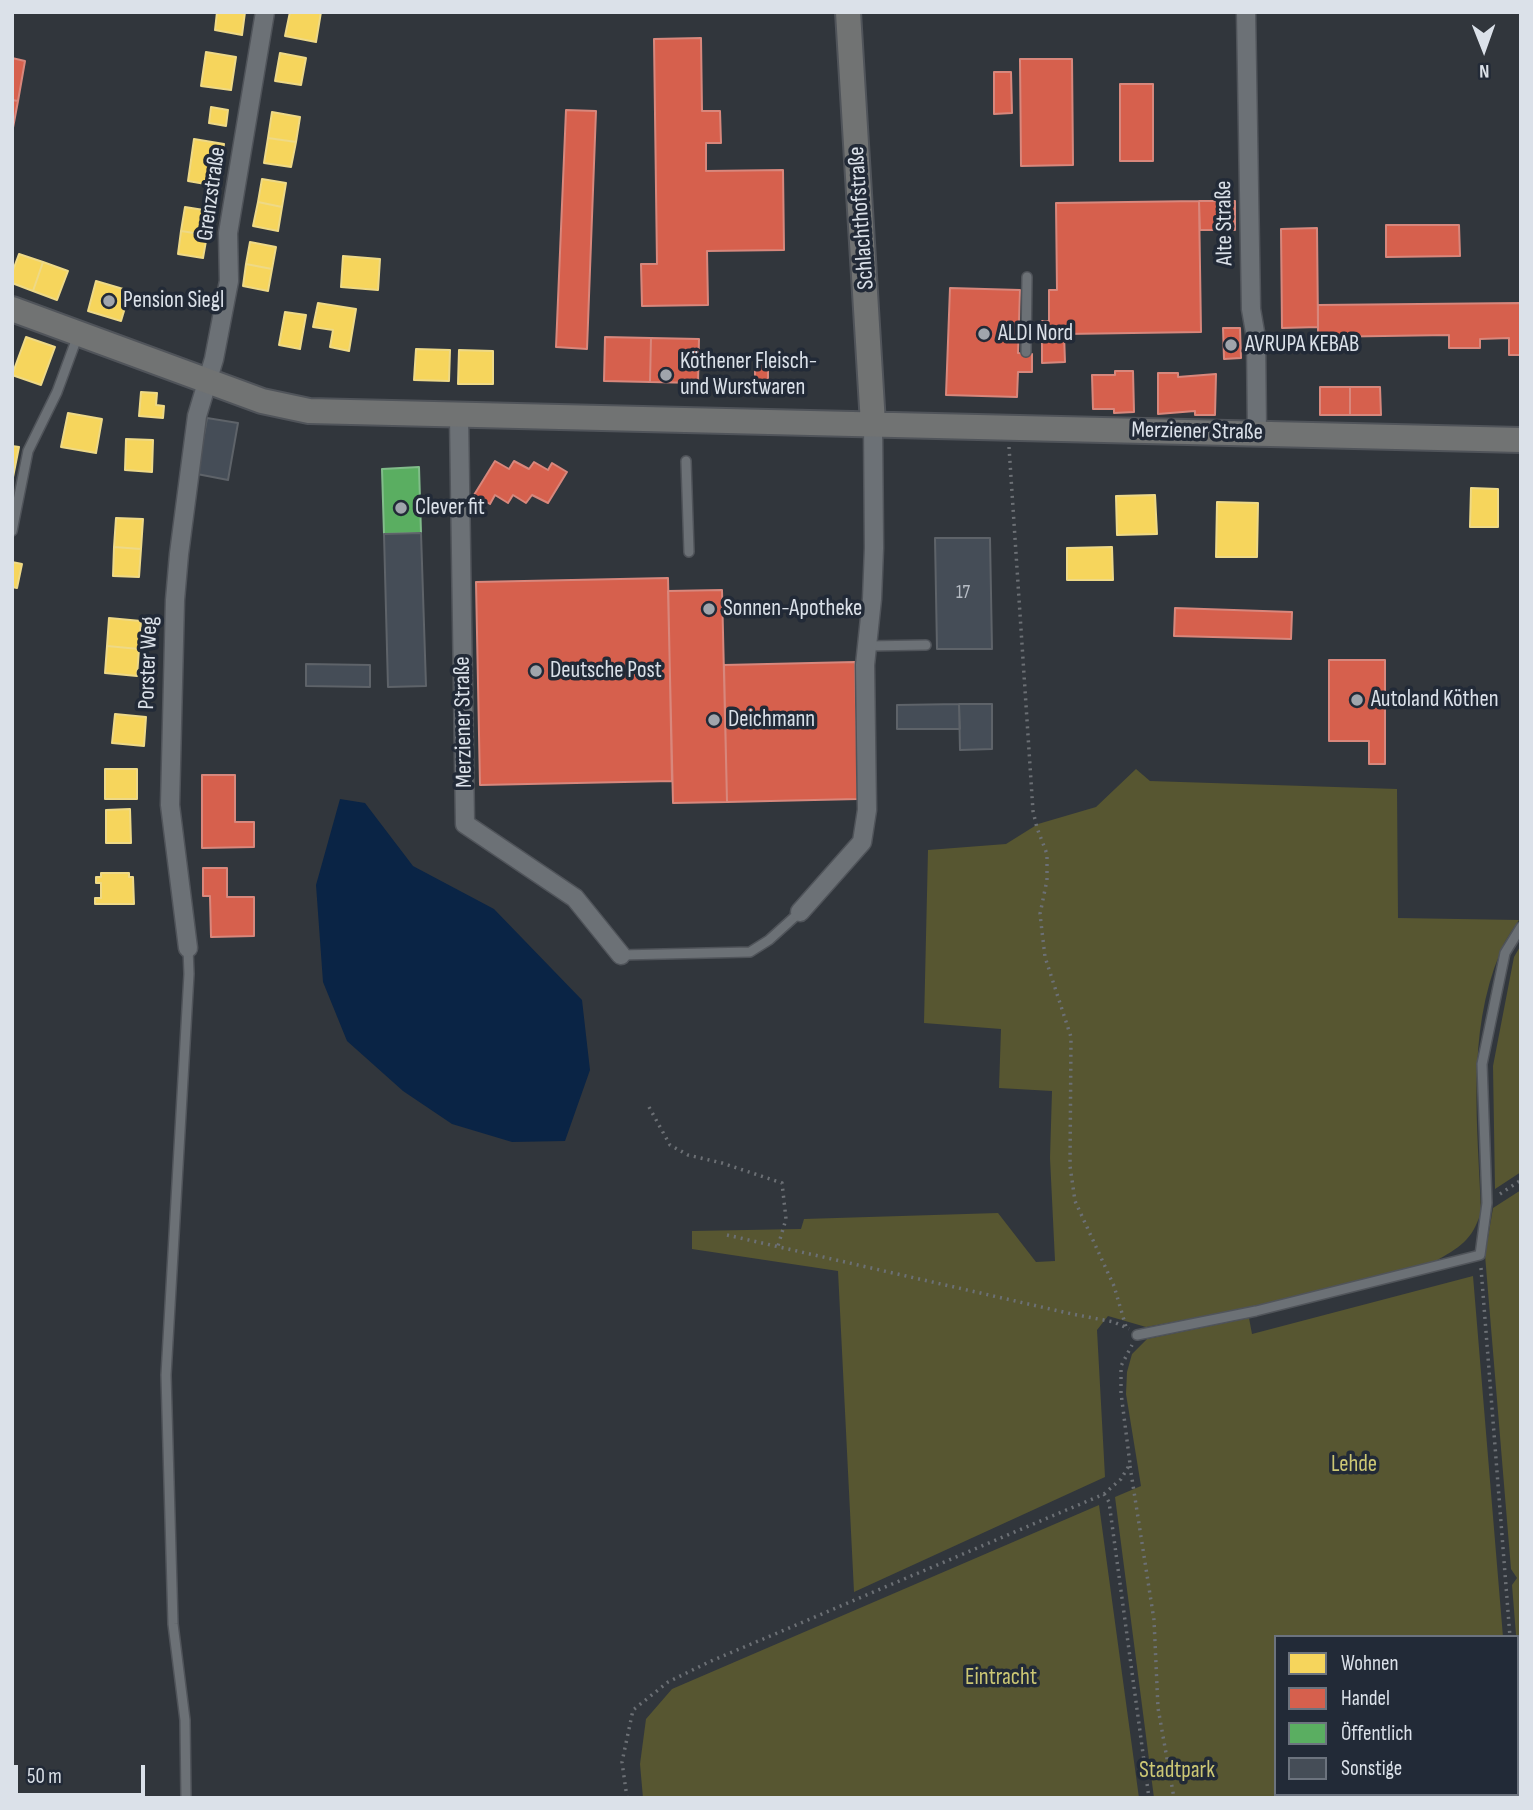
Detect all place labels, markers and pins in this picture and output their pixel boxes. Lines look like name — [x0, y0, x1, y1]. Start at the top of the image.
place label: Pension Siegl — [123, 287, 224, 315]
marker: Pension Siegl — [101, 293, 117, 309]
place label: ALDI Nord — [998, 320, 1073, 348]
marker: ALDI Nord — [976, 326, 992, 342]
place label: AVRUPA KEBAB — [1245, 331, 1359, 359]
marker: AVRUPA KEBAB — [1223, 337, 1239, 353]
place label: Köthener Fleisch- und Wurstwaren — [680, 348, 817, 402]
marker: Köthener Fleisch- und Wurstwaren — [658, 367, 674, 383]
place label: Clever fit — [415, 494, 485, 522]
marker: Clever fit — [393, 500, 409, 516]
place label: Sonnen-Apotheke — [723, 595, 862, 623]
marker: Sonnen-Apotheke — [701, 601, 717, 617]
place label: Deutsche Post — [550, 657, 662, 685]
marker: Deutsche Post — [528, 663, 544, 679]
place label: Autoland Köthen — [1371, 686, 1499, 714]
marker: Autoland Köthen — [1349, 692, 1365, 708]
place label: Deichmann — [728, 706, 815, 734]
marker: Deichmann — [706, 712, 722, 728]

